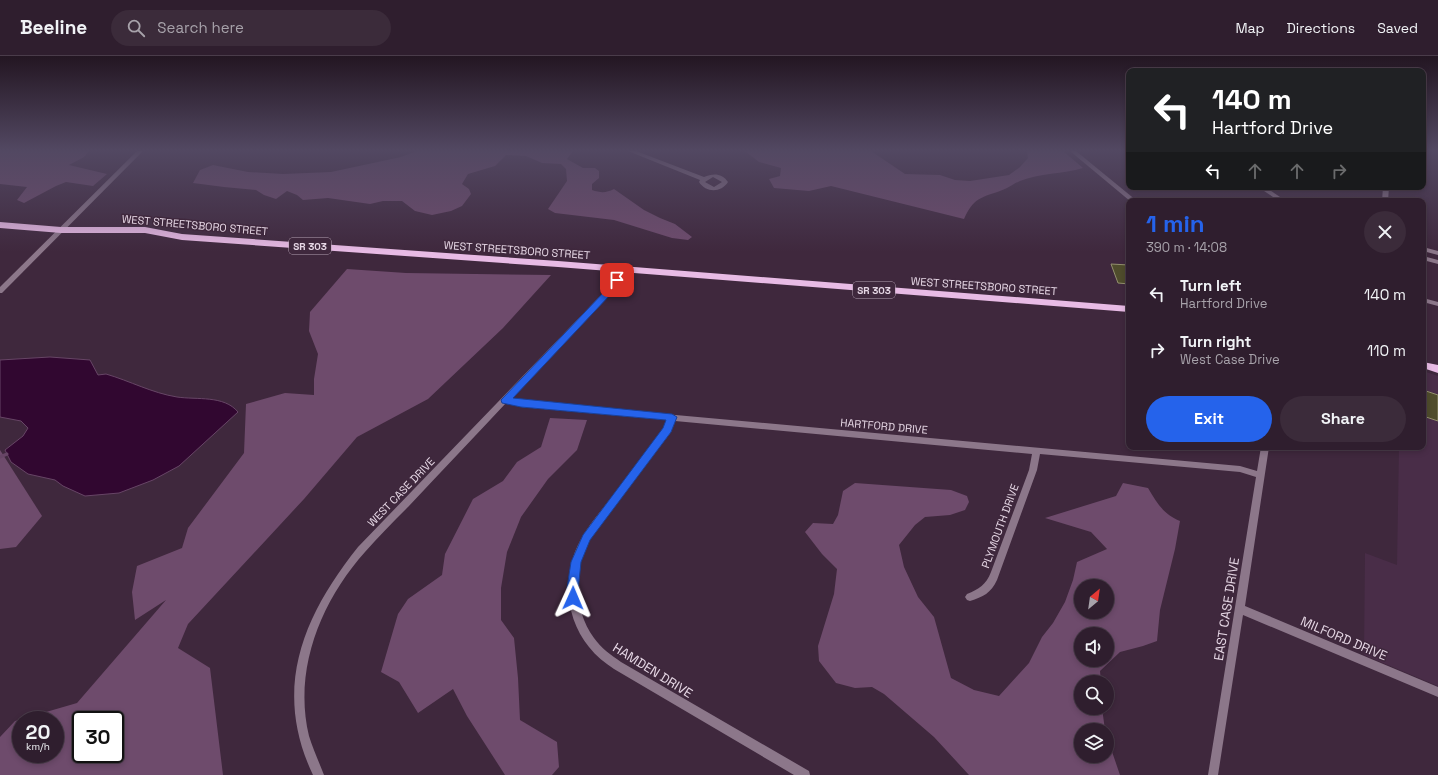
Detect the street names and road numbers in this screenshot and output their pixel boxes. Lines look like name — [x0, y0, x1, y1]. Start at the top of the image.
street label: WEST STREETSBORO STREET — [121, 212, 269, 238]
road number: SR 303 — [289, 238, 331, 254]
street label: WEST STREETSBORO STREET — [443, 238, 591, 262]
street label: WEST STREETSBORO STREET — [910, 274, 1058, 298]
road number: SR 303 — [853, 282, 895, 298]
street label: HARTFORD DRIVE — [840, 415, 928, 437]
street label: WEST CASE DRIVE — [364, 454, 438, 530]
street label: PLYMOUTH DRIVE — [978, 482, 1022, 570]
street label: EAST CASE DRIVE — [1210, 556, 1243, 662]
street label: MILFORD DRIVE — [1298, 613, 1390, 664]
street label: HAMDEN DRIVE — [610, 639, 696, 702]

